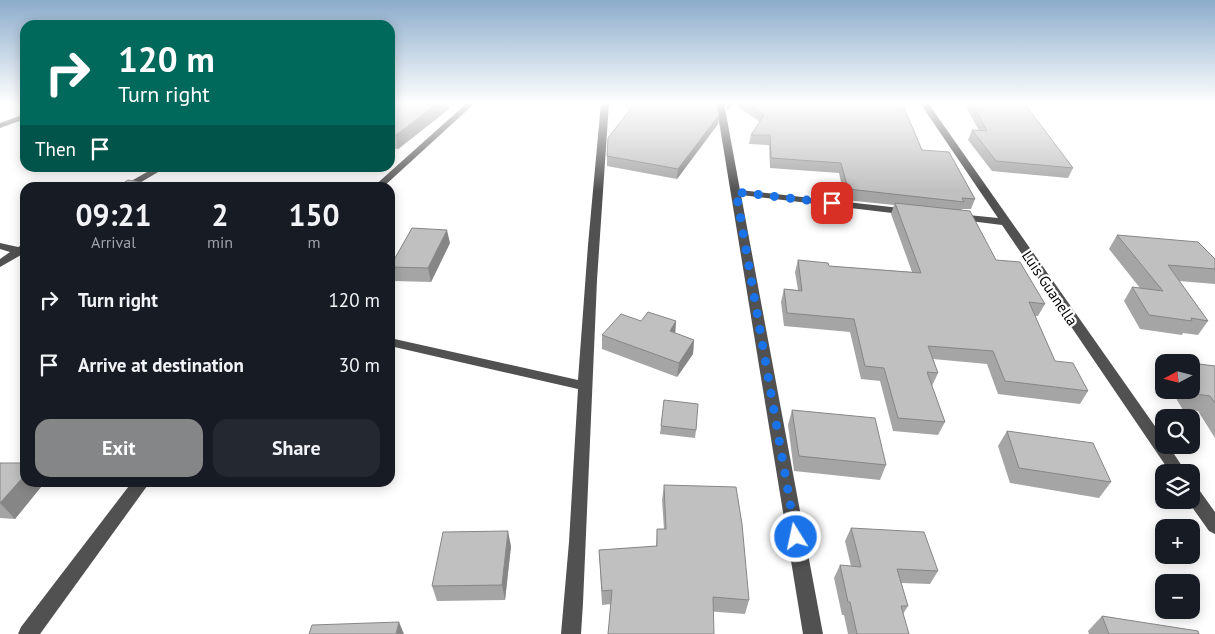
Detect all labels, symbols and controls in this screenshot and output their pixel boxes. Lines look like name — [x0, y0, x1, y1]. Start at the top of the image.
text: 120 m — [118, 36, 215, 82]
icon: right — [35, 40, 100, 105]
text: Turn right — [118, 80, 210, 108]
icon: arrive — [86, 135, 114, 163]
text: Then — [35, 137, 76, 161]
pin — [811, 182, 853, 224]
icon: arrive — [818, 189, 846, 217]
text: 09:21 — [75, 195, 152, 234]
text: 2 — [212, 195, 229, 234]
text: 150 — [288, 195, 340, 234]
text: Arrival — [91, 232, 136, 252]
text: min — [207, 232, 233, 252]
text: m — [308, 232, 321, 252]
street label: Luis Guanella — [1018, 247, 1082, 329]
icon: right — [35, 286, 63, 314]
text: Turn right — [78, 288, 158, 312]
text: 120 m — [328, 288, 380, 312]
icon: arrive — [35, 351, 63, 379]
text: Arrive at destination — [78, 353, 244, 377]
text: 30 m — [339, 353, 380, 377]
north arrow — [1155, 354, 1200, 399]
map controls — [1155, 354, 1200, 619]
button: search — [1155, 409, 1200, 454]
button: Exit — [35, 419, 203, 477]
button: Share — [213, 419, 380, 477]
button: layers — [1155, 464, 1200, 509]
position arrow — [769, 510, 821, 562]
button: + — [1155, 519, 1200, 564]
button: − — [1155, 574, 1200, 619]

